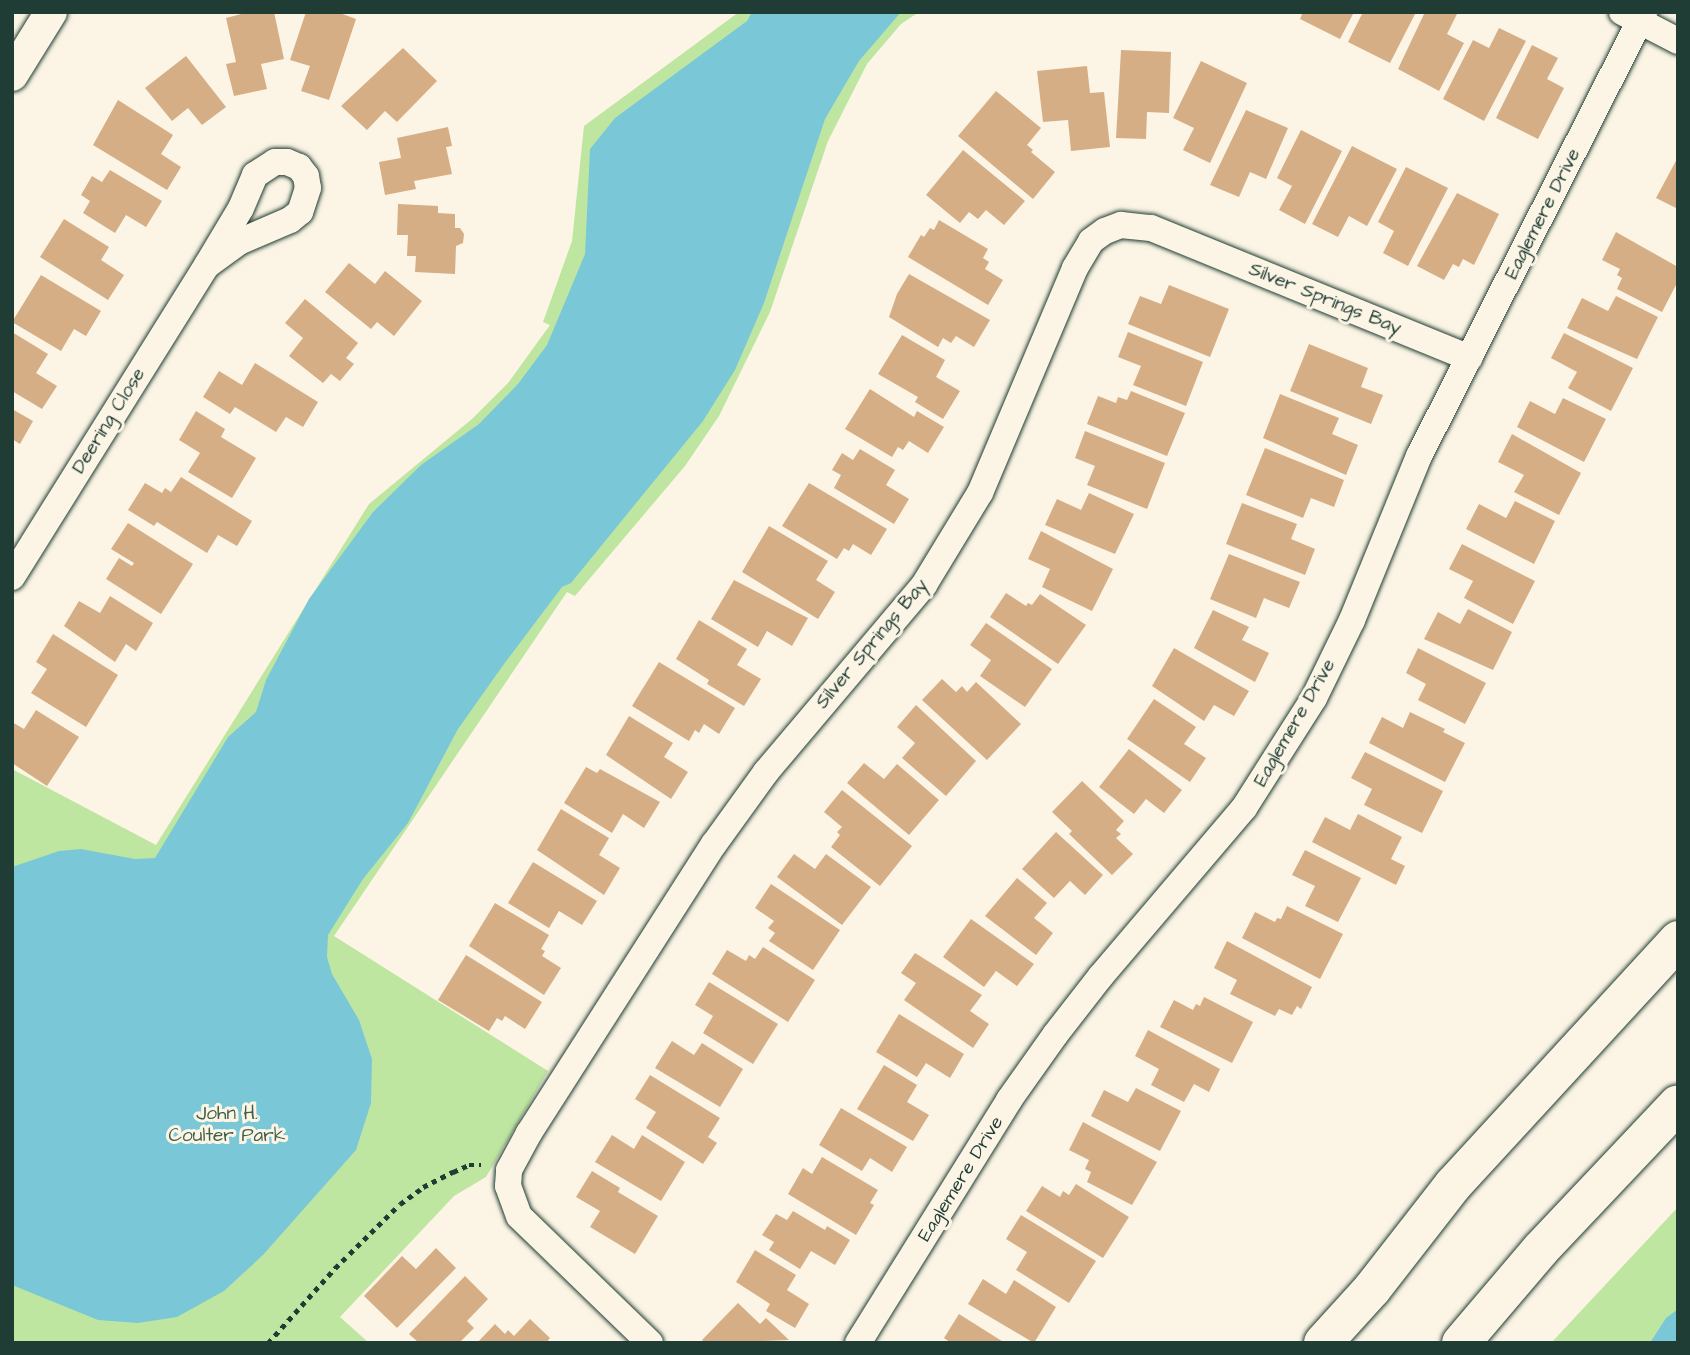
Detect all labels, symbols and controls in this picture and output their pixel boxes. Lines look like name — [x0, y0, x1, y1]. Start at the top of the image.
street label: Eaglemere Drive — [1500, 145, 1586, 283]
street label: Silver Springs Bay — [1245, 258, 1405, 340]
street label: Deering Close — [68, 364, 150, 478]
street label: Silver Springs Bay — [811, 574, 933, 714]
street label: Eaglemere Drive — [1249, 655, 1341, 791]
park label: John H. Coulter Park — [169, 1103, 285, 1147]
street label: Eaglemere Drive — [913, 1112, 1009, 1246]

